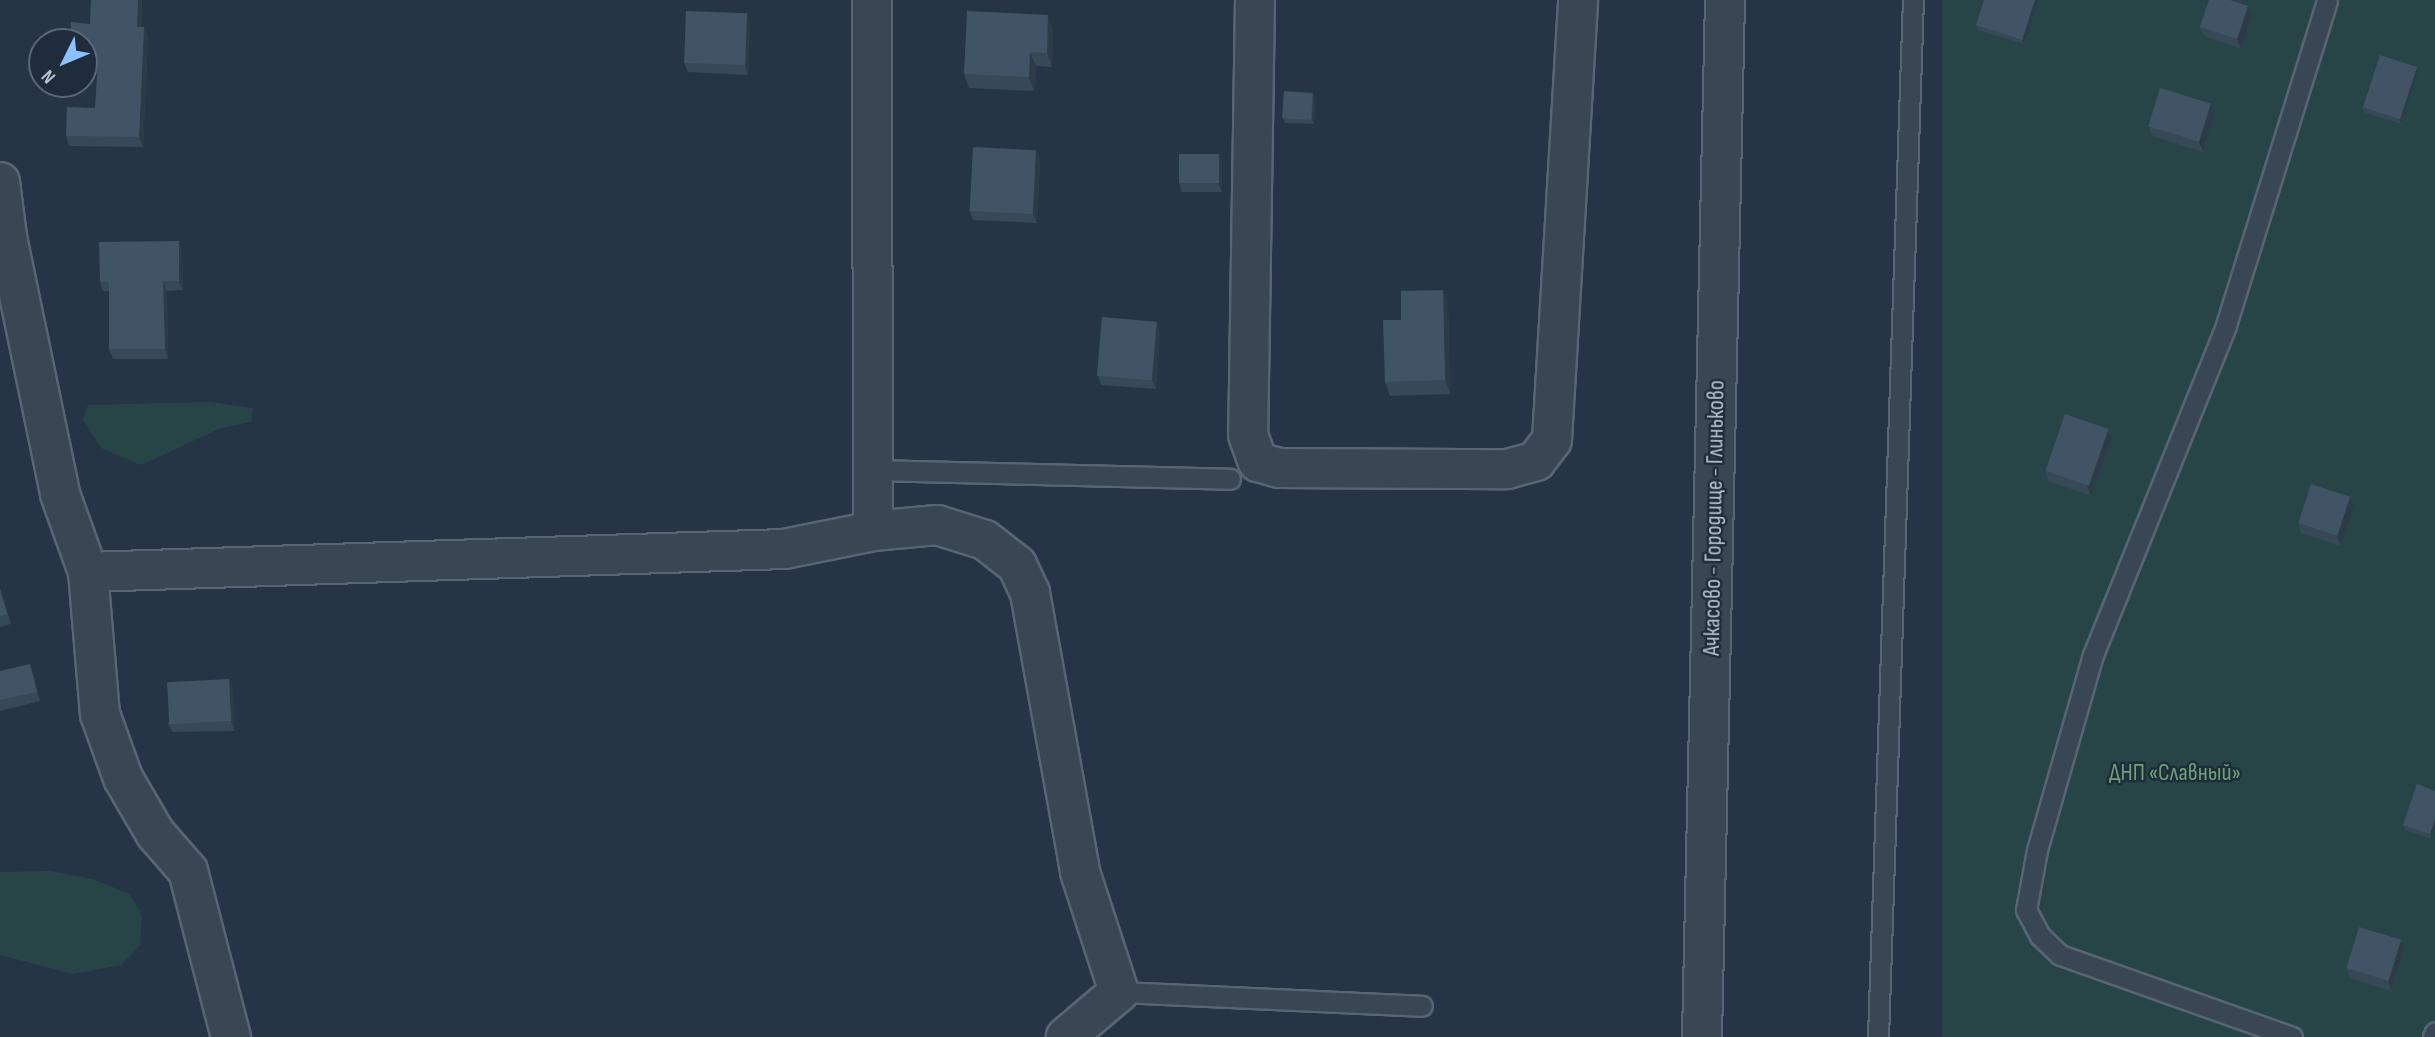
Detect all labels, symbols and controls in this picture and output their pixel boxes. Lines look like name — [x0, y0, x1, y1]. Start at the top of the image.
north arrow — [28, 28, 98, 98]
text: N — [37, 65, 61, 88]
street label: Ачкасово - Городище - Глиньково — [1697, 380, 1731, 656]
park label: ДНП «Славный» — [2109, 759, 2241, 787]

